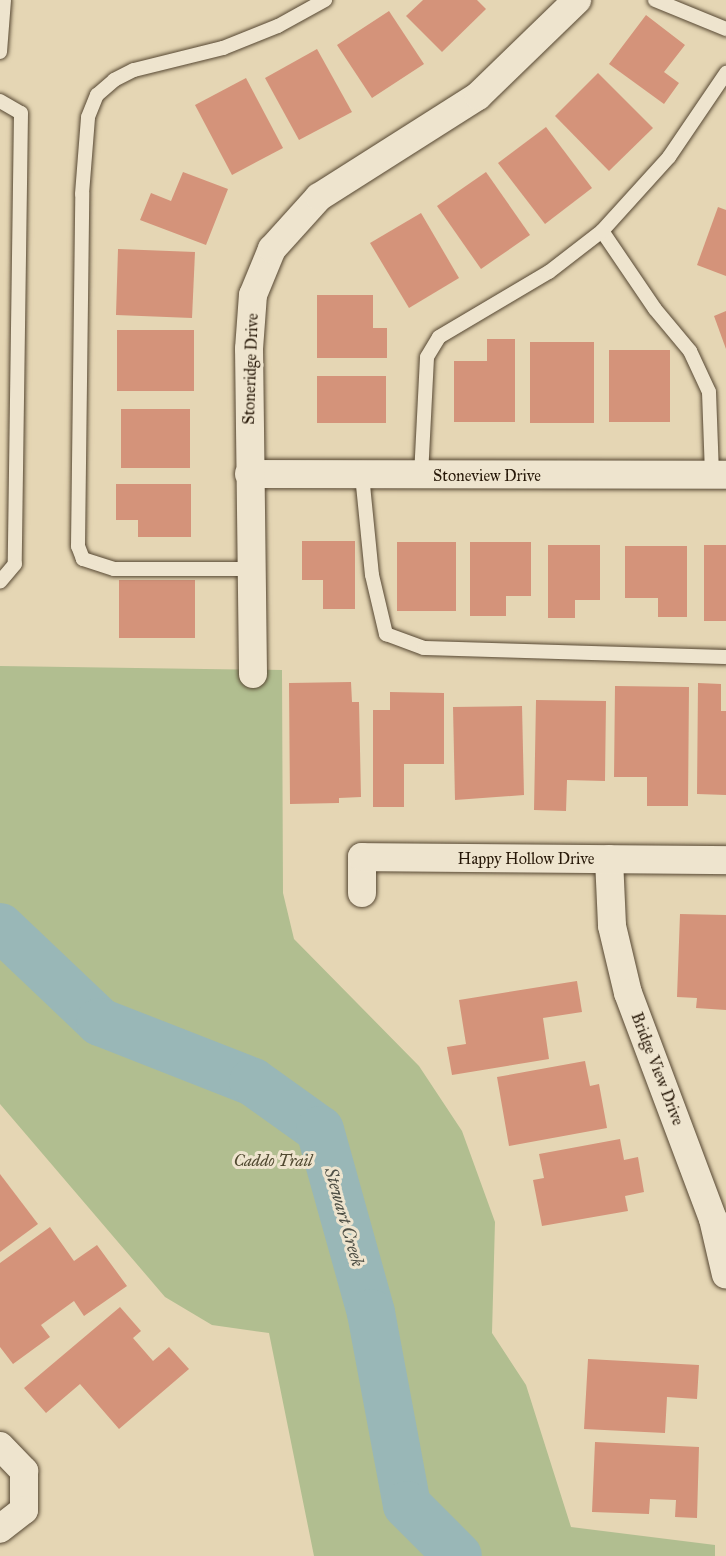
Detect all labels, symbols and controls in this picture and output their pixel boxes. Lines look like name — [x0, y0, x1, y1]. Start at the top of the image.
street label: Stoneridge Drive — [239, 313, 263, 425]
street label: Stoneview Drive — [433, 466, 541, 486]
street label: Happy Hollow Drive — [458, 849, 594, 869]
street label: Bridge View Drive — [627, 1010, 687, 1128]
park label: Caddo Trail — [234, 1151, 312, 1171]
water label: Stewart Creek — [320, 1165, 368, 1269]

